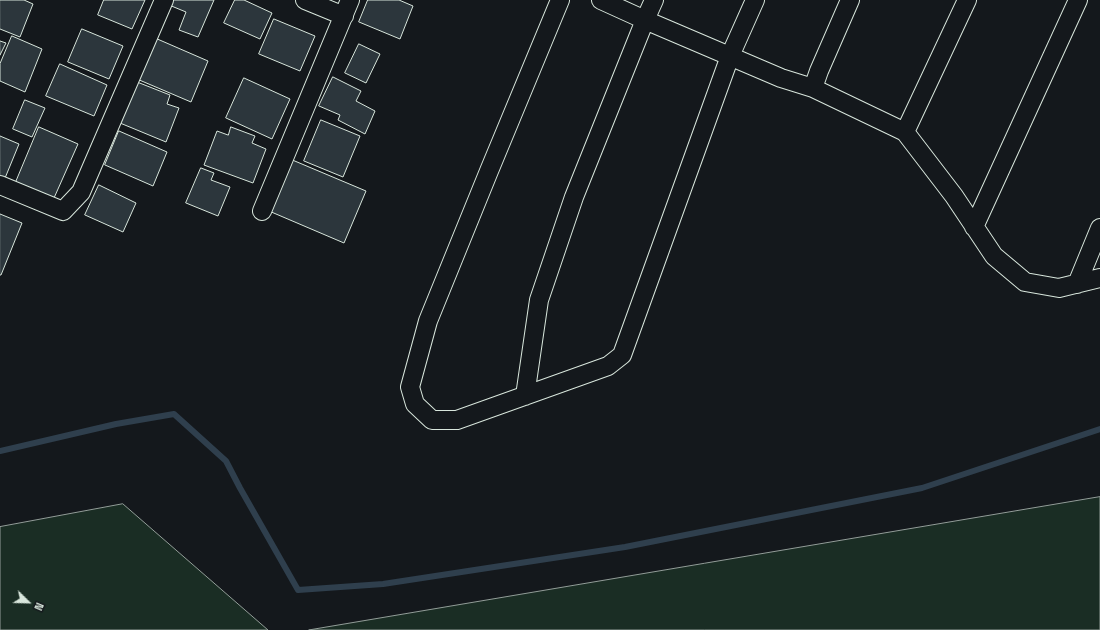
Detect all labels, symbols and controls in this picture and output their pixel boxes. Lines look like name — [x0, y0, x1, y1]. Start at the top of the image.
north arrow — [8, 582, 48, 622]
text: N — [31, 601, 47, 613]

